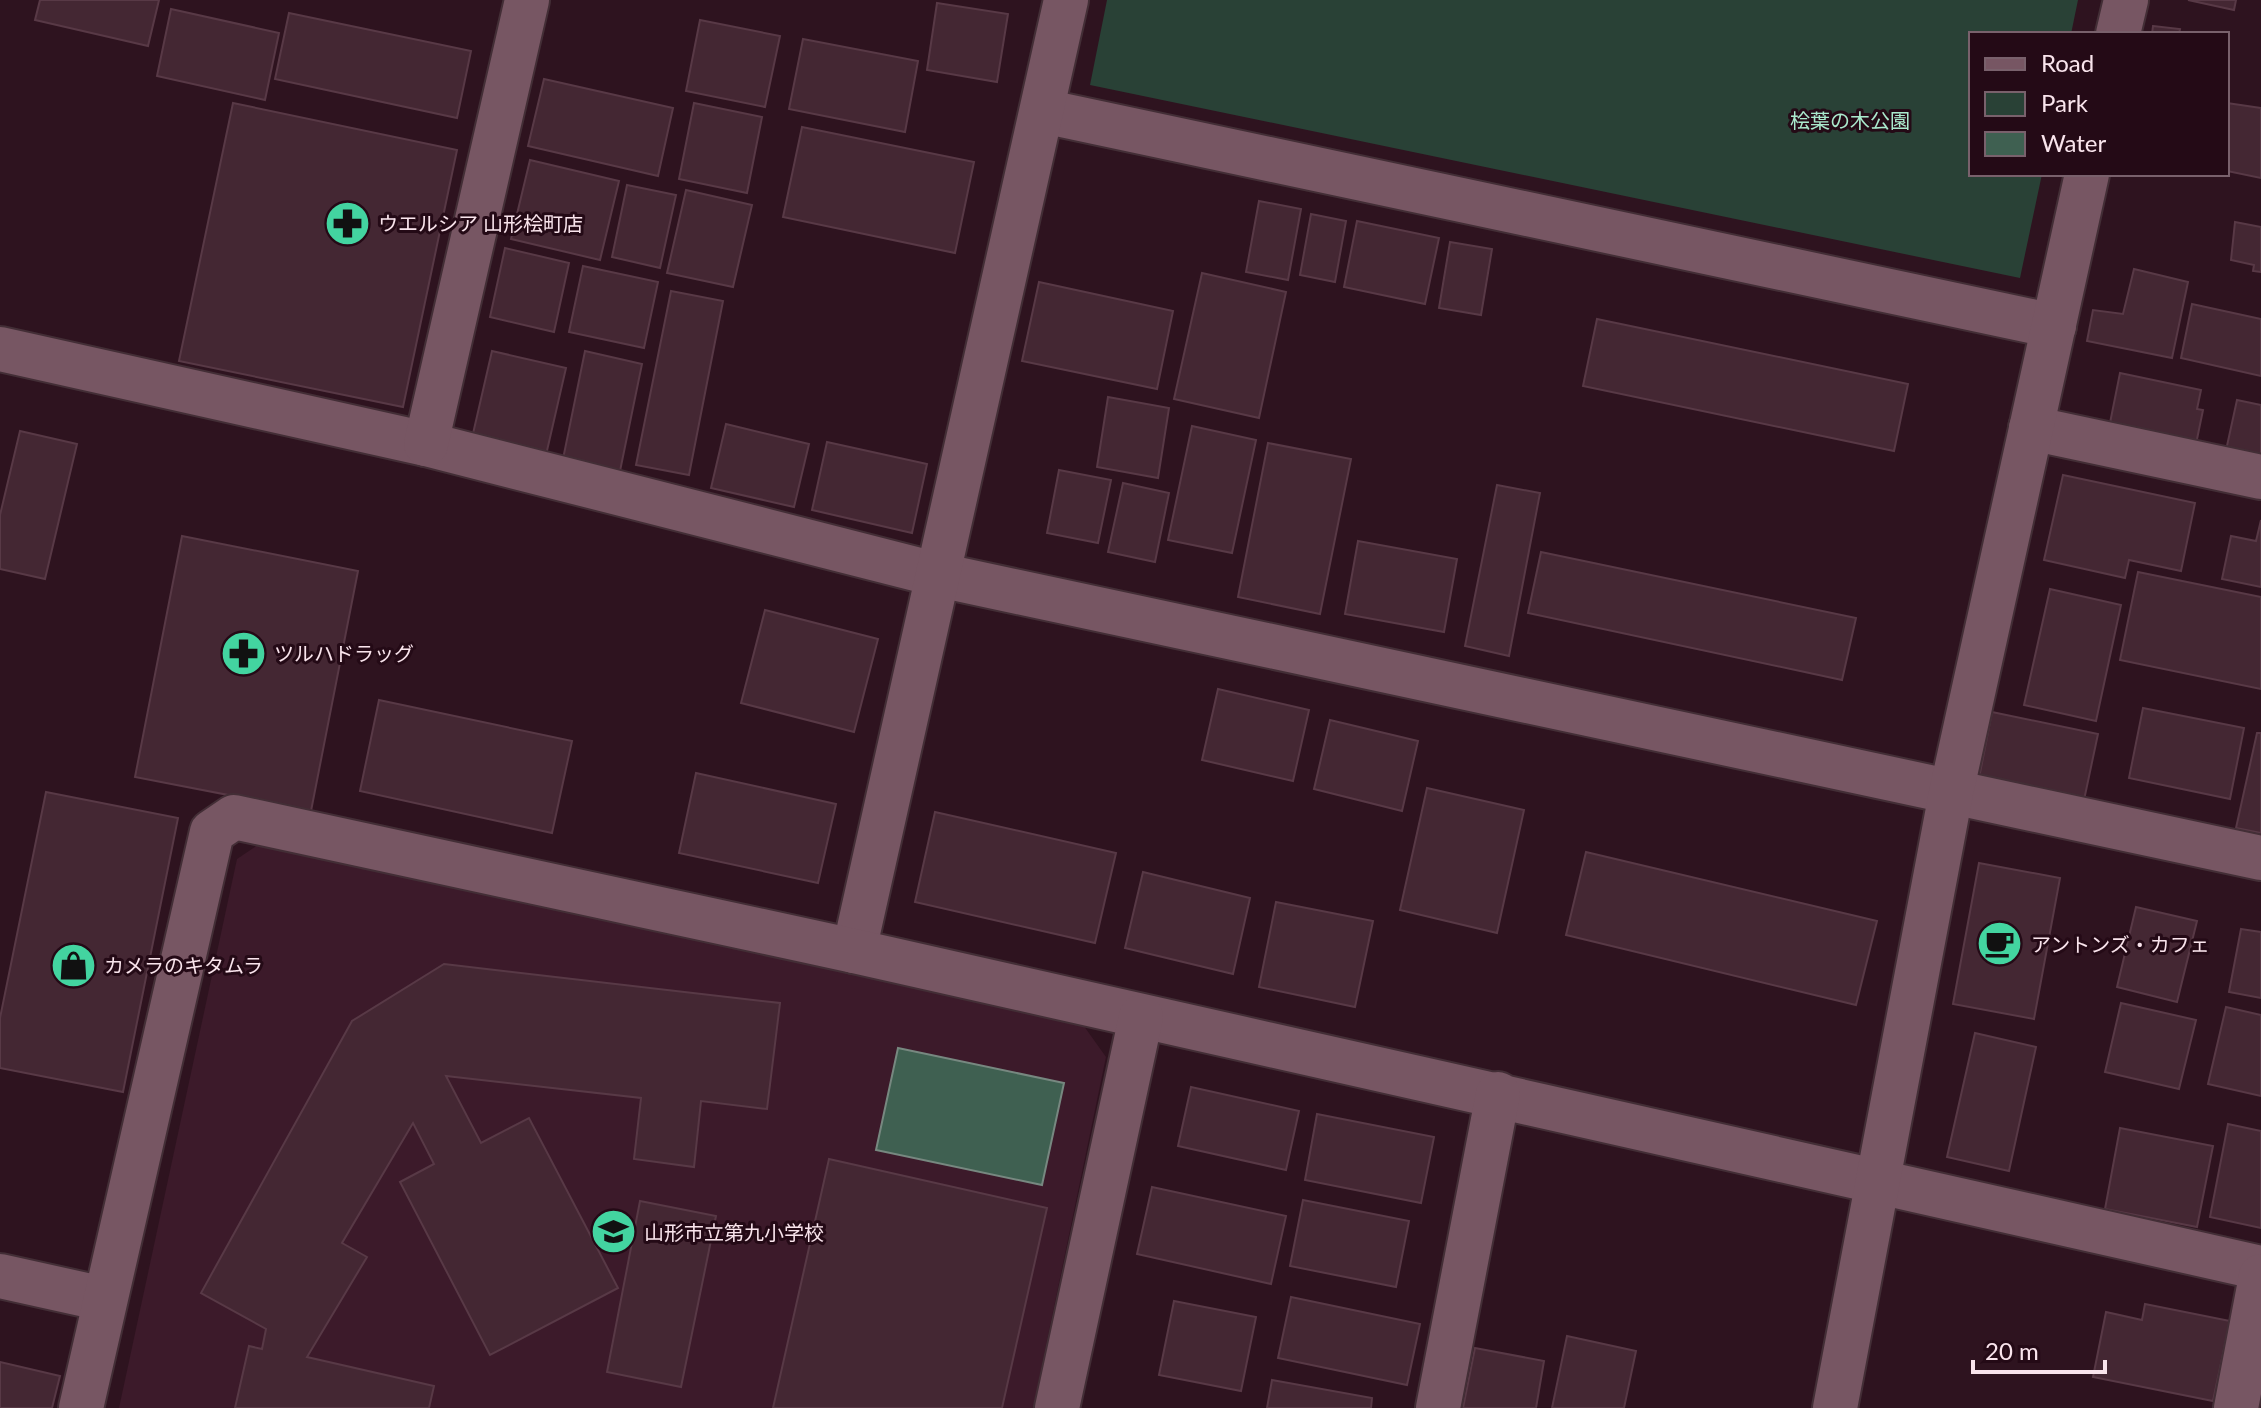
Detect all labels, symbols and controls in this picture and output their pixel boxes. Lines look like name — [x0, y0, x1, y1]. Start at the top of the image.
legend — [1969, 32, 2229, 176]
text: Road — [2041, 48, 2094, 77]
text: Park — [2041, 88, 2089, 117]
park label: 桧葉の木公園 — [1790, 108, 1910, 132]
text: Water — [2041, 128, 2106, 157]
pharmacy icon: ウエルシア 山形桧町店 — [323, 199, 371, 247]
place label: ウエルシア 山形桧町店 — [378, 211, 583, 235]
pharmacy icon: ツルハドラッグ — [219, 629, 267, 677]
place label: ツルハドラッグ — [274, 641, 414, 665]
cafe icon: アントンズ・カフェ — [1976, 920, 2024, 968]
place label: アントンズ・カフェ — [2031, 932, 2210, 956]
shop icon: カメラのキタムラ — [49, 941, 97, 989]
place label: カメラのキタムラ — [104, 953, 263, 977]
school or university icon: 山形市立第九小学校 — [589, 1208, 637, 1256]
place label: 山形市立第九小学校 — [644, 1220, 824, 1244]
scale bar — [1973, 1324, 2105, 1374]
text: 20 m — [1985, 1336, 2039, 1365]

